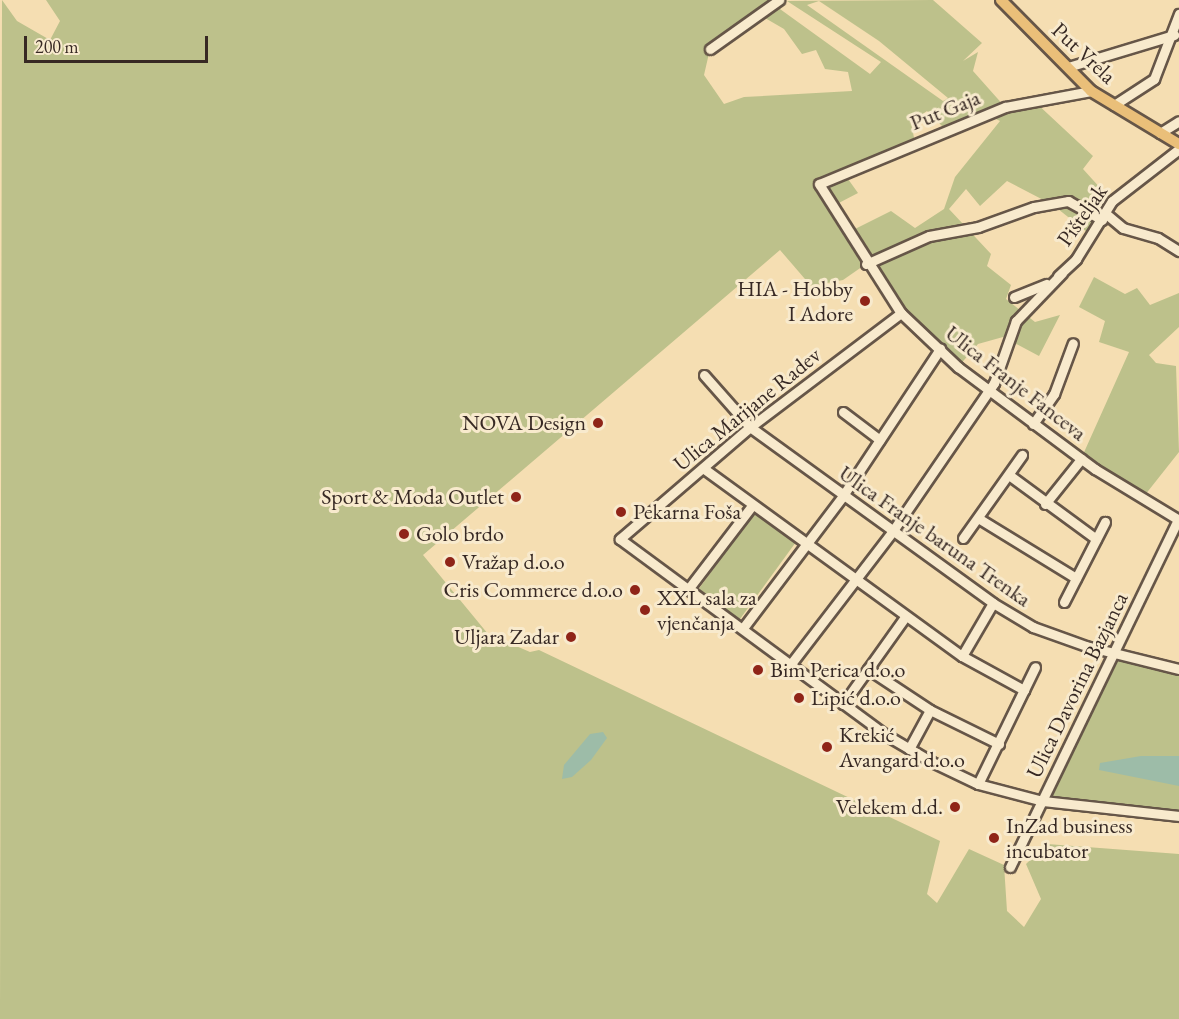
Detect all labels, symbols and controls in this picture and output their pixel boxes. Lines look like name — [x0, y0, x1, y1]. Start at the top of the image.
street label: Put Vrela — [1047, 17, 1121, 89]
scale bar — [27, 24, 212, 62]
text: 200 m — [35, 35, 79, 58]
street label: Put Gaja — [906, 84, 984, 136]
street label: Pišteljak — [1051, 179, 1113, 251]
place label: HIA - Hobby I Adore — [737, 275, 853, 326]
marker: HIA - Hobby I Adore — [858, 294, 872, 308]
street label: Ulica Franje Fanceva — [940, 320, 1092, 446]
street label: Ulica Marijane Radev — [668, 342, 826, 476]
place label: NOVA Design — [462, 410, 586, 436]
marker: NOVA Design — [591, 416, 605, 430]
street label: Ulica Franje baruna Trenka — [834, 460, 1036, 612]
place label: Sport & Moda Outlet — [321, 484, 504, 510]
marker: Sport & Moda Outlet — [509, 490, 523, 504]
place label: Pekarna Foša — [633, 499, 741, 525]
marker: Pekarna Foša — [614, 505, 628, 519]
place label: Golo brdo — [416, 521, 504, 547]
marker: Golo brdo — [397, 527, 411, 541]
place label: Vražap d.o.o — [462, 549, 565, 575]
marker: Vražap d.o.o — [443, 555, 457, 569]
place label: Cris Commerce d.o.o — [444, 577, 623, 603]
marker: Cris Commerce d.o.o — [628, 583, 642, 597]
place label: XXL sala za vjenčanja — [657, 584, 757, 636]
street label: Ulica Davorina Bazjanca — [1021, 588, 1133, 782]
marker: XXL sala za vjenčanja — [638, 603, 652, 617]
place label: Uljara Zadar — [454, 624, 559, 650]
marker: Uljara Zadar — [564, 630, 578, 644]
place label: Bim Perica d.o.o — [770, 657, 905, 683]
marker: Bim Perica d.o.o — [751, 663, 765, 677]
place label: Lipić d.o.o — [811, 685, 901, 711]
marker: Lipić d.o.o — [792, 691, 806, 705]
place label: Krekić Avangard d.o.o — [839, 721, 965, 772]
marker: Krekić Avangard d.o.o — [820, 740, 834, 754]
place label: Velekem d.d. — [836, 794, 943, 820]
marker: Velekem d.d. — [948, 800, 962, 814]
place label: InZad business incubator — [1006, 812, 1132, 864]
marker: InZad business incubator — [987, 831, 1001, 845]

